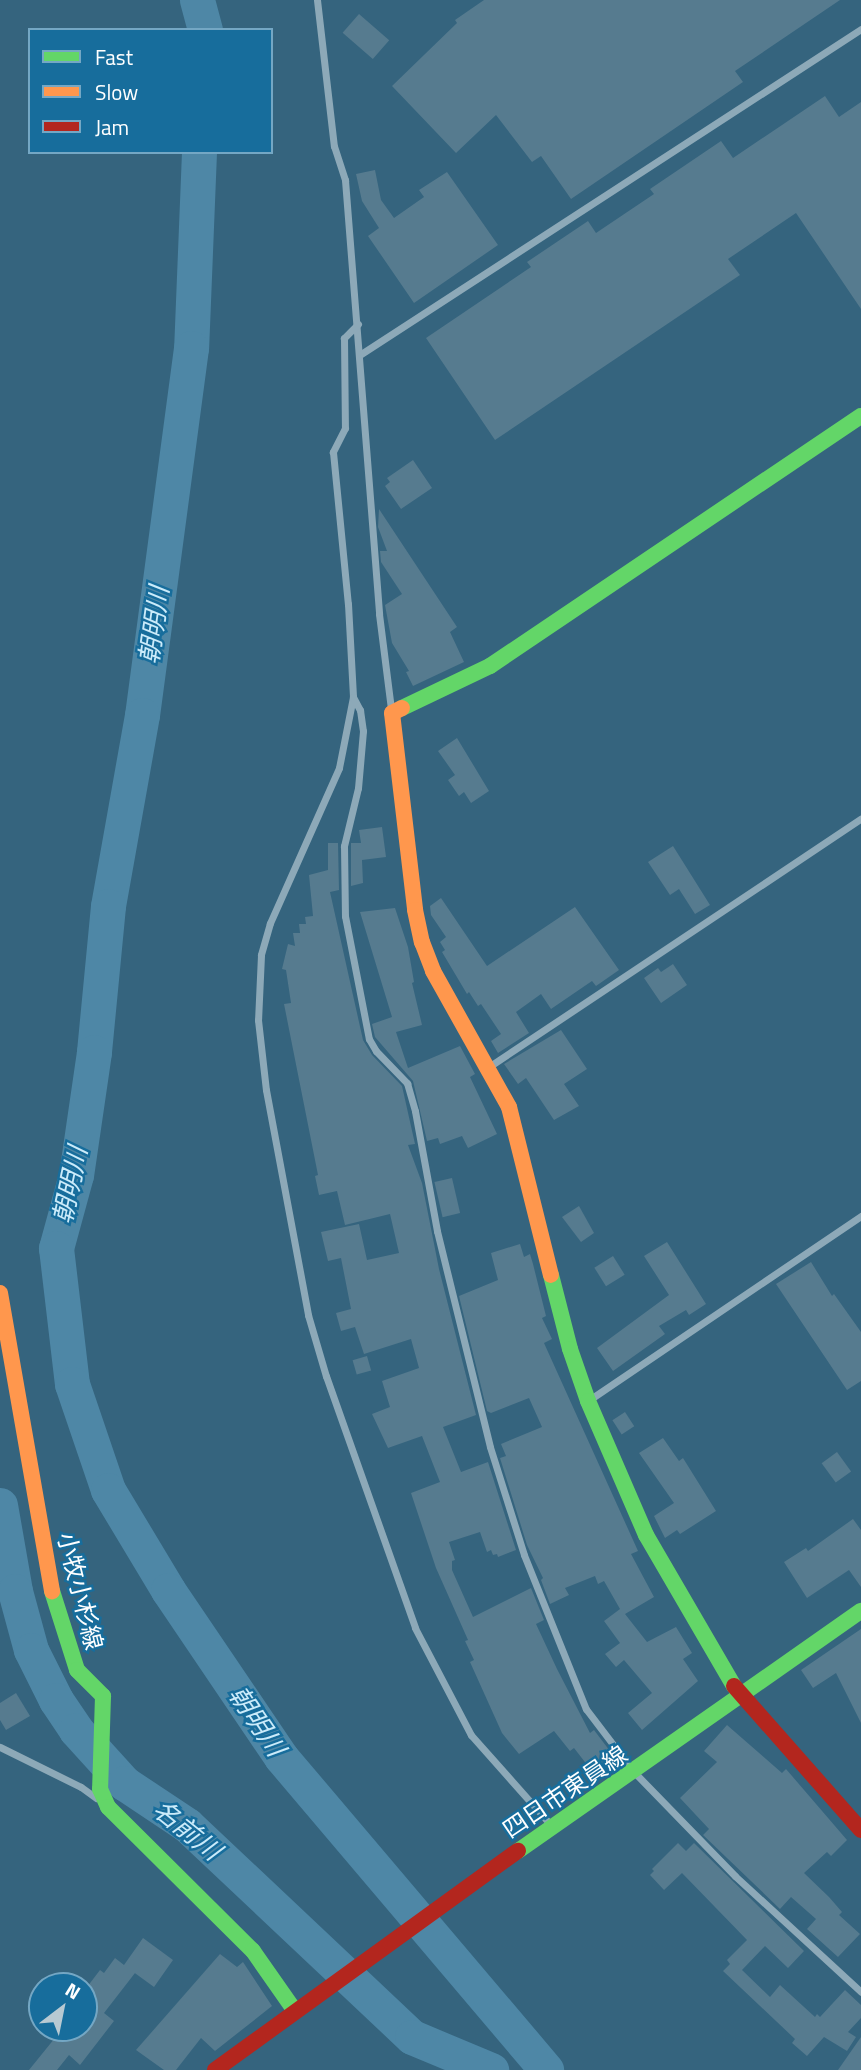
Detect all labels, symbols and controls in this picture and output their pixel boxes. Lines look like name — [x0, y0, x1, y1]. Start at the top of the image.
legend — [28, 28, 273, 154]
text: Fast — [95, 41, 133, 73]
text: Slow — [95, 76, 138, 108]
text: Jam — [95, 111, 129, 143]
water label: 朝明川 — [133, 584, 175, 666]
water label: 朝明川 — [47, 1144, 93, 1226]
street label: 小牧小杉線 — [52, 1529, 108, 1653]
water label: 朝明川 — [222, 1680, 292, 1762]
street label: 四日市東員線 — [497, 1740, 633, 1844]
water label: 名前川 — [147, 1793, 227, 1867]
north arrow — [28, 1972, 98, 2042]
text: N — [60, 1975, 87, 2006]

